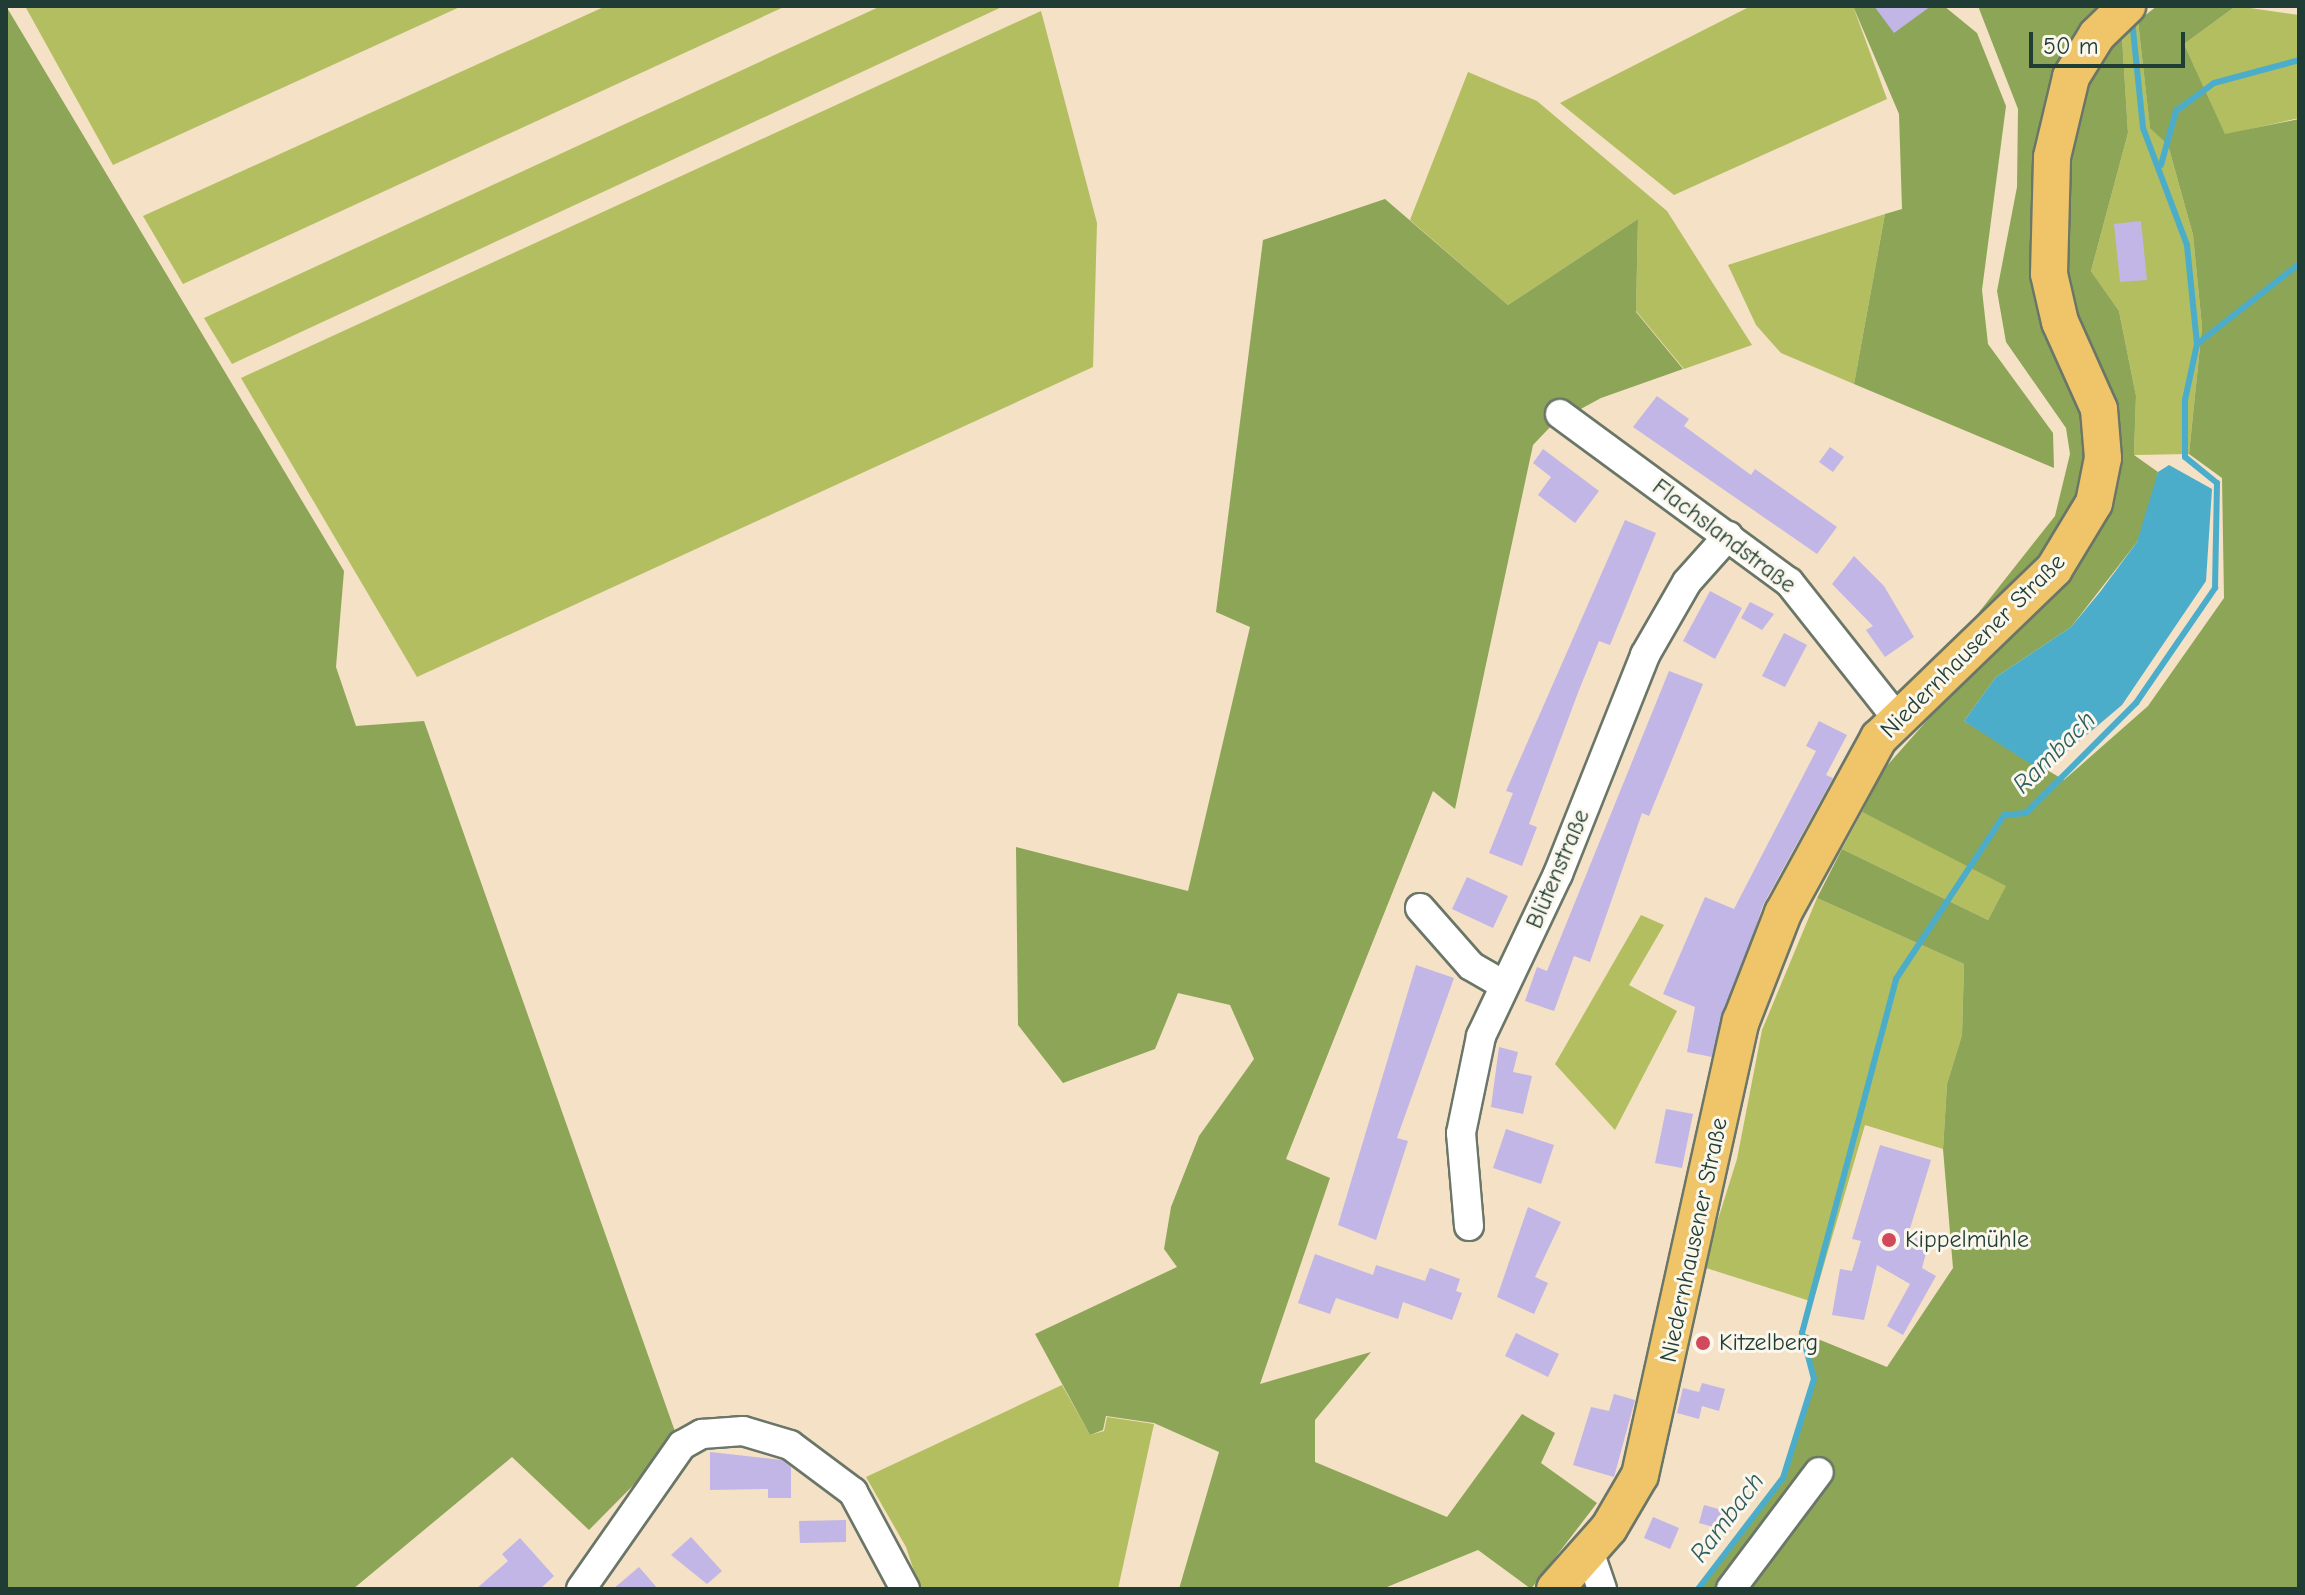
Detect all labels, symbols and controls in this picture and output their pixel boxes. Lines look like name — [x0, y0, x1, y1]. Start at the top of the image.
scale bar — [2033, 16, 2189, 66]
text: 50 m — [2043, 32, 2099, 60]
street label: Flachslandstraße — [1646, 473, 1802, 599]
street label: Niedernhausener Straße — [1875, 548, 2071, 744]
water label: Rambach — [2007, 705, 2103, 801]
street label: Blütenstraße — [1520, 805, 1596, 933]
street label: Niedernhausener Straße — [1654, 1115, 1734, 1365]
place label: Kippelmühle — [1905, 1226, 2029, 1254]
marker: Kippelmühle — [1880, 1231, 1898, 1249]
place label: Kitzelberg — [1719, 1329, 1818, 1357]
marker: Kitzelberg — [1694, 1334, 1712, 1352]
water label: Rambach — [1684, 1467, 1772, 1569]

